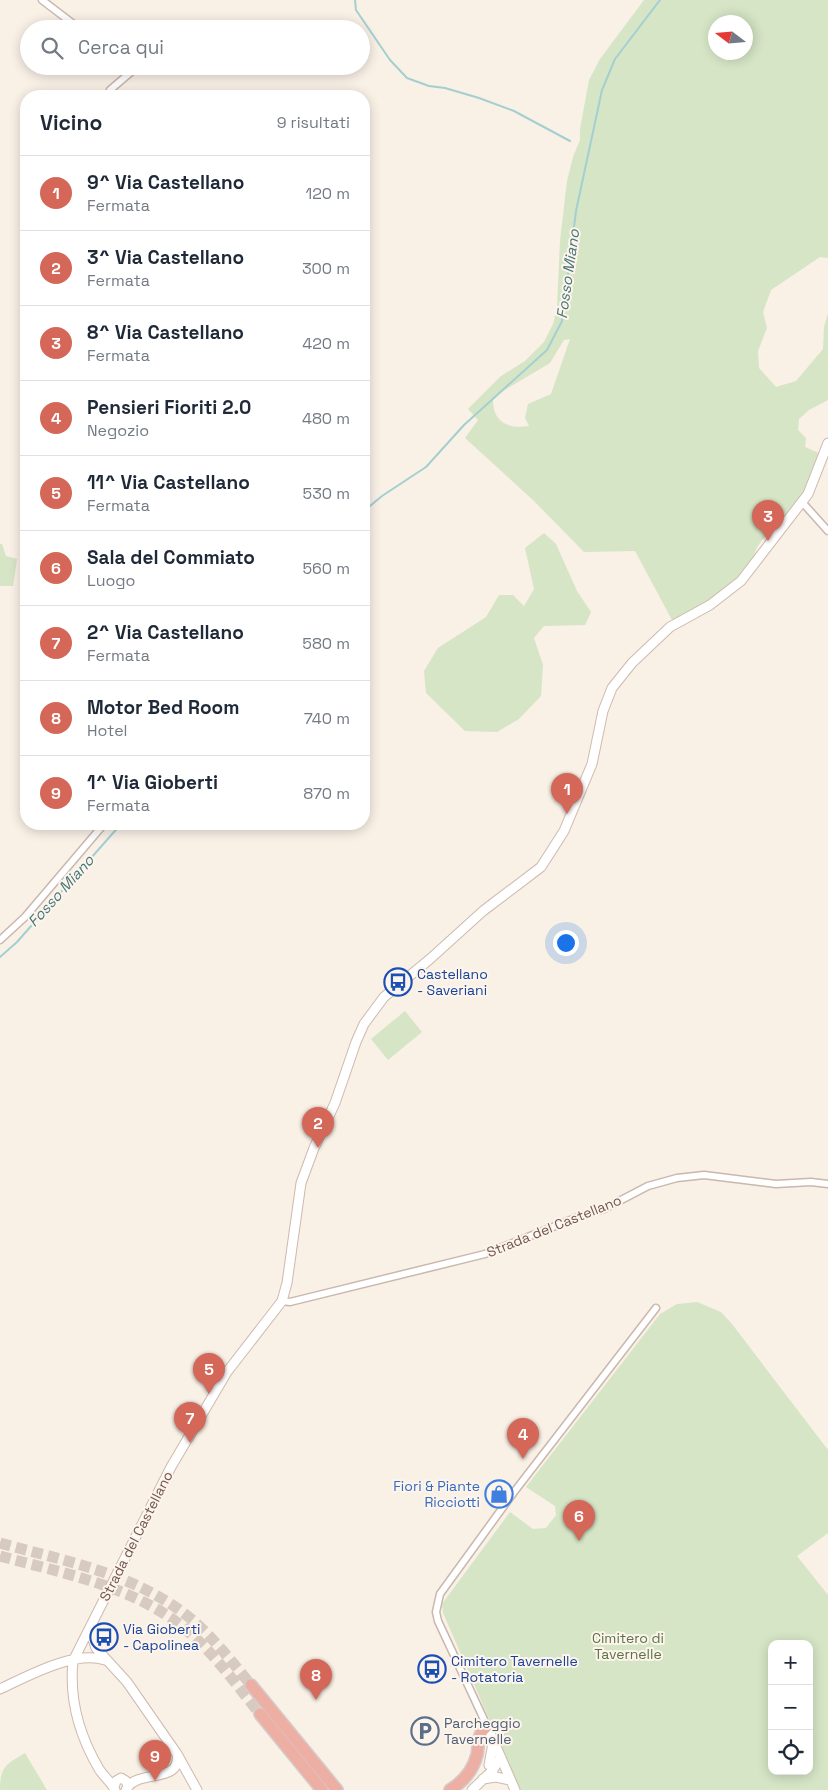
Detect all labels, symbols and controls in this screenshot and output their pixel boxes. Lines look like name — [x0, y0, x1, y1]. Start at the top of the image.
north arrow — [708, 15, 753, 60]
search box — [20, 20, 370, 75]
icon: search — [38, 34, 66, 62]
text: Cerca qui — [78, 35, 164, 60]
text: Vicino — [40, 109, 102, 136]
text: 9 risultati — [277, 112, 350, 133]
text: 9^ Via Castellano — [87, 170, 244, 195]
text: 1 — [52, 183, 60, 204]
text: 120 m — [306, 183, 350, 204]
text: Fermata — [87, 195, 150, 216]
water label: Fosso Miano — [552, 227, 583, 320]
text: 3^ Via Castellano — [87, 245, 244, 270]
text: 2 — [51, 258, 61, 279]
text: 300 m — [302, 258, 350, 279]
text: Fermata — [87, 270, 150, 291]
text: 8^ Via Castellano — [87, 320, 244, 345]
text: 3 — [51, 333, 61, 354]
text: 420 m — [302, 333, 350, 354]
text: Fermata — [87, 345, 150, 366]
text: Pensieri Fioriti 2.0 — [87, 395, 251, 420]
text: 4 — [51, 408, 61, 429]
text: 480 m — [302, 408, 350, 429]
text: Negozio — [87, 420, 149, 441]
text: 11^ Via Castellano — [87, 470, 250, 495]
text: 5 — [51, 483, 61, 504]
text: 530 m — [303, 483, 350, 504]
text: Fermata — [87, 495, 150, 516]
pin: 3 — [752, 500, 784, 541]
text: Sala del Commiato — [87, 545, 255, 570]
text: 6 — [51, 558, 61, 579]
text: 560 m — [302, 558, 350, 579]
text: Luogo — [87, 570, 136, 591]
text: 2^ Via Castellano — [87, 620, 244, 645]
text: 7 — [52, 633, 60, 654]
text: 580 m — [302, 633, 350, 654]
text: Fermata — [87, 645, 150, 666]
text: Motor Bed Room — [87, 695, 239, 720]
text: 8 — [51, 708, 61, 729]
text: 740 m — [304, 708, 350, 729]
text: Hotel — [87, 720, 128, 741]
text: 1^ Via Gioberti — [87, 770, 218, 795]
pin: 1 — [551, 773, 583, 814]
text: 9 — [51, 783, 61, 804]
text: 870 m — [303, 783, 350, 804]
text: Fermata — [87, 795, 150, 816]
water label: Fosso Miano — [23, 850, 98, 930]
your location — [553, 930, 579, 956]
place label: Castellano - Saveriani — [417, 965, 488, 999]
bus stop icon: Castellano - Saveriani — [383, 967, 413, 997]
pin: 2 — [302, 1107, 334, 1148]
street label: Strada del Castellano — [484, 1191, 624, 1261]
pin: 5 — [193, 1353, 225, 1394]
pin: 7 — [174, 1402, 206, 1443]
pin: 4 — [507, 1418, 539, 1459]
street label: Strada del Castellano — [95, 1468, 177, 1604]
place label: Fiori & Piante Ricciotti — [393, 1477, 480, 1511]
shop icon: Fiori & Piante Ricciotti — [484, 1479, 514, 1509]
pin: 6 — [563, 1500, 595, 1541]
place label: Via Gioberti - Capolinea — [123, 1620, 201, 1654]
bus stop icon: Via Gioberti - Capolinea — [89, 1622, 119, 1652]
park label: Cimitero di Tavernelle — [592, 1629, 664, 1663]
map controls — [768, 1640, 813, 1775]
button: + — [768, 1640, 813, 1685]
place label: Cimitero Tavernelle - Rotatoria — [451, 1652, 578, 1686]
bus stop icon: Cimitero Tavernelle - Rotatoria — [417, 1654, 447, 1684]
pin: 8 — [300, 1659, 332, 1700]
button: − — [768, 1685, 813, 1730]
place label: Parcheggio Tavernelle — [444, 1714, 521, 1748]
parking icon: Parcheggio Tavernelle — [410, 1716, 440, 1746]
button: locate — [768, 1730, 813, 1775]
pin: 9 — [139, 1740, 171, 1781]

